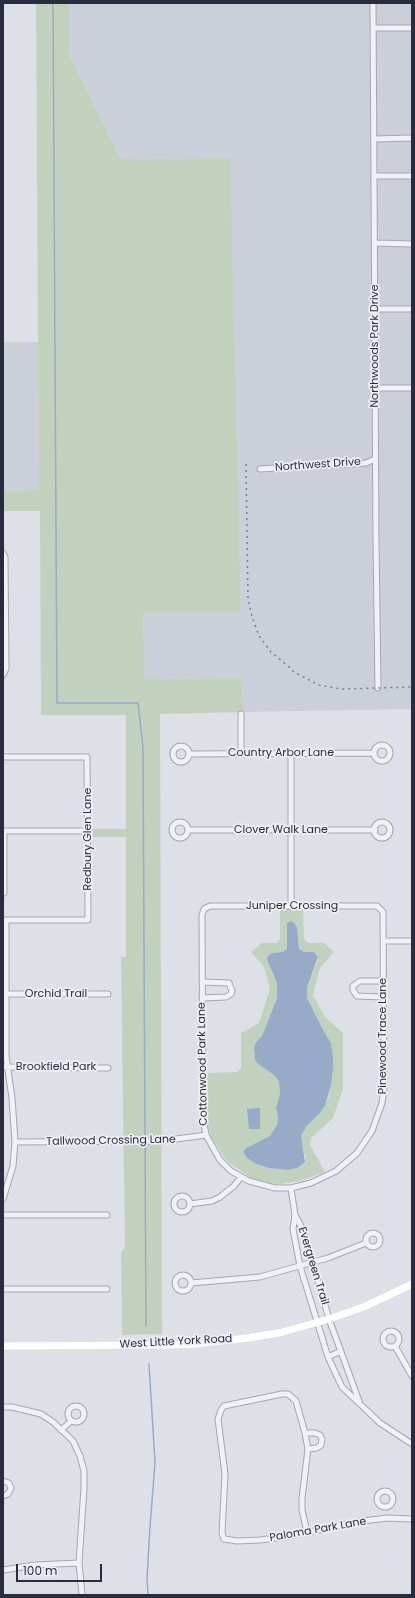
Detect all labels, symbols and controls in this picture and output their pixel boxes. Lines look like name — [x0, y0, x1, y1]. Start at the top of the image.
street label: Northwoods Park Drive — [368, 284, 382, 408]
street label: Northwest Drive — [275, 455, 361, 475]
street label: Country Arbor Lane — [228, 746, 334, 760]
street label: Redbury Glen Lane — [81, 788, 95, 890]
street label: Clover Walk Lane — [234, 823, 328, 837]
street label: Juniper Crossing — [246, 899, 338, 913]
street label: Pinewood Trace Lane — [376, 978, 390, 1094]
street label: Orchid Trail — [25, 987, 87, 1001]
street label: Cottonwood Park Lane — [195, 1002, 211, 1126]
street label: Brookfield Park — [16, 1060, 96, 1074]
street label: Tallwood Crossing Lane — [46, 1133, 176, 1149]
street label: Evergreen Trail — [295, 1225, 331, 1307]
street label: West Little York Road — [119, 1332, 233, 1352]
street label: Paloma Park Lane — [269, 1515, 367, 1545]
scale bar — [18, 1556, 104, 1582]
text: 100 m — [23, 1562, 57, 1579]

